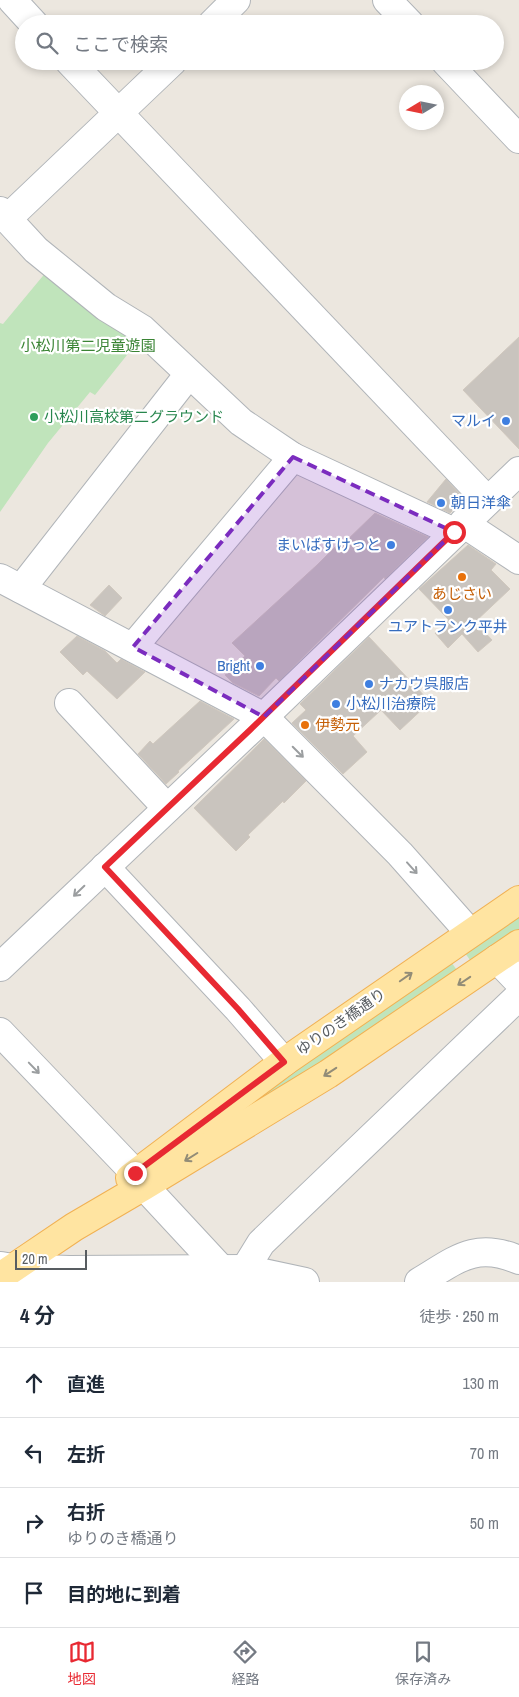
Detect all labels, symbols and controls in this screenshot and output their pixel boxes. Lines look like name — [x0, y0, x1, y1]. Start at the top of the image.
search box — [15, 15, 504, 70]
icon: search — [33, 29, 61, 57]
text: ここで検索 — [73, 31, 168, 57]
north arrow — [399, 85, 444, 130]
park label: 小松川第二児童遊園 — [20, 335, 156, 356]
place label: 小松川高校第二グラウンド — [44, 406, 224, 427]
place label: マルイ — [451, 410, 496, 431]
marker: 小松川高校第二グラウンド — [28, 411, 40, 423]
marker: マルイ — [500, 415, 512, 427]
place label: 朝日洋傘 — [451, 492, 511, 513]
marker: 朝日洋傘 — [435, 497, 447, 509]
route start — [443, 521, 466, 544]
place label: まいばすけっと — [276, 534, 381, 555]
marker: まいばすけっと — [385, 539, 397, 551]
marker: あじさい — [456, 571, 468, 583]
place label: あじさい — [432, 583, 492, 604]
marker: ユアトランク平井 — [442, 604, 454, 616]
place label: ユアトランク平井 — [388, 616, 508, 637]
place label: Bright — [217, 655, 251, 676]
marker: Bright — [254, 660, 266, 672]
place label: ナカウ呉服店 — [379, 673, 469, 694]
marker: ナカウ呉服店 — [363, 678, 375, 690]
place label: 小松川治療院 — [346, 693, 436, 714]
marker: 小松川治療院 — [330, 698, 342, 710]
place label: 伊勢元 — [315, 714, 360, 735]
marker: 伊勢元 — [299, 719, 311, 731]
one-way arrow — [292, 746, 304, 758]
one-way arrow — [406, 861, 418, 874]
one-way arrow — [73, 885, 85, 897]
one-way arrow — [399, 972, 413, 982]
one-way arrow — [457, 976, 471, 986]
street label: ゆりのき橋通り — [292, 983, 390, 1060]
one-way arrow — [28, 1061, 40, 1074]
one-way arrow — [323, 1067, 337, 1077]
one-way arrow — [185, 1153, 199, 1163]
route end — [124, 1162, 147, 1185]
scale bar — [15, 1247, 88, 1270]
text: 20 m — [22, 1250, 48, 1268]
text: 4 分 — [20, 1301, 55, 1330]
text: 徒歩 · 250 m — [420, 1305, 499, 1327]
icon: ahead — [20, 1369, 48, 1397]
text: 直進 — [67, 1371, 105, 1397]
text: 130 m — [463, 1372, 499, 1394]
icon: left — [20, 1439, 48, 1467]
text: 左折 — [67, 1441, 105, 1467]
text: 70 m — [470, 1442, 499, 1464]
text: 右折 — [67, 1499, 105, 1525]
icon: right — [20, 1509, 48, 1537]
text: 50 m — [470, 1512, 499, 1534]
text: ゆりのき橋通り — [67, 1527, 179, 1549]
icon: arrive — [20, 1579, 48, 1607]
text: 目的地に到着 — [67, 1581, 181, 1607]
tab: 地図 — [68, 1638, 96, 1688]
tab: 経路 — [231, 1638, 259, 1688]
tab: 保存済み — [395, 1638, 451, 1688]

